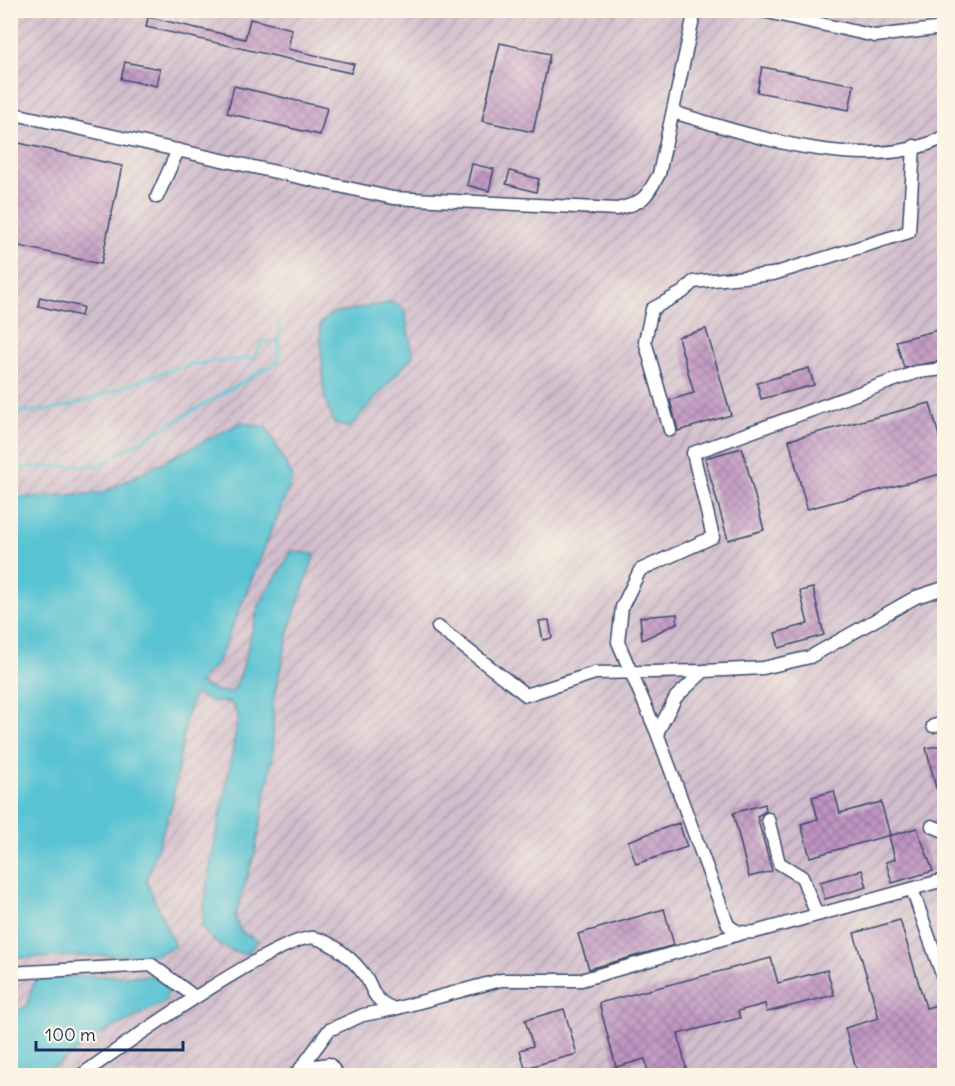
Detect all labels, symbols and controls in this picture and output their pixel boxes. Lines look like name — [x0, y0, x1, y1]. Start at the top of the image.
scale bar — [36, 1014, 183, 1052]
text: 100 m — [45, 1023, 96, 1046]

